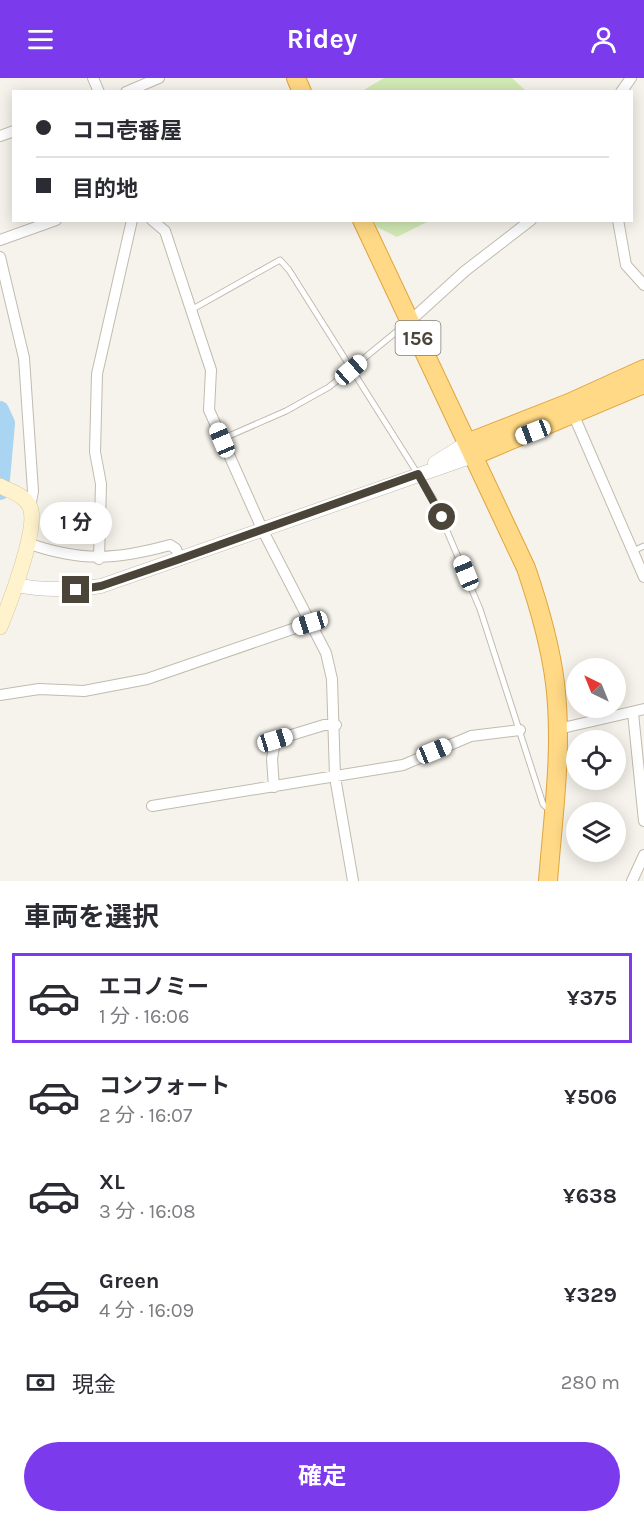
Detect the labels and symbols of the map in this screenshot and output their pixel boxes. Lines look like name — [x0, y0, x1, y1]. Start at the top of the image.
road number: 156 — [396, 321, 440, 355]
car — [332, 351, 370, 389]
car — [513, 417, 553, 447]
car — [207, 420, 237, 460]
callout: 1 分 — [40, 503, 112, 545]
route start — [428, 503, 455, 530]
car — [451, 553, 481, 593]
route end — [62, 576, 89, 603]
car — [290, 609, 330, 637]
north arrow — [566, 658, 626, 718]
car — [255, 726, 295, 754]
car — [414, 736, 454, 766]

